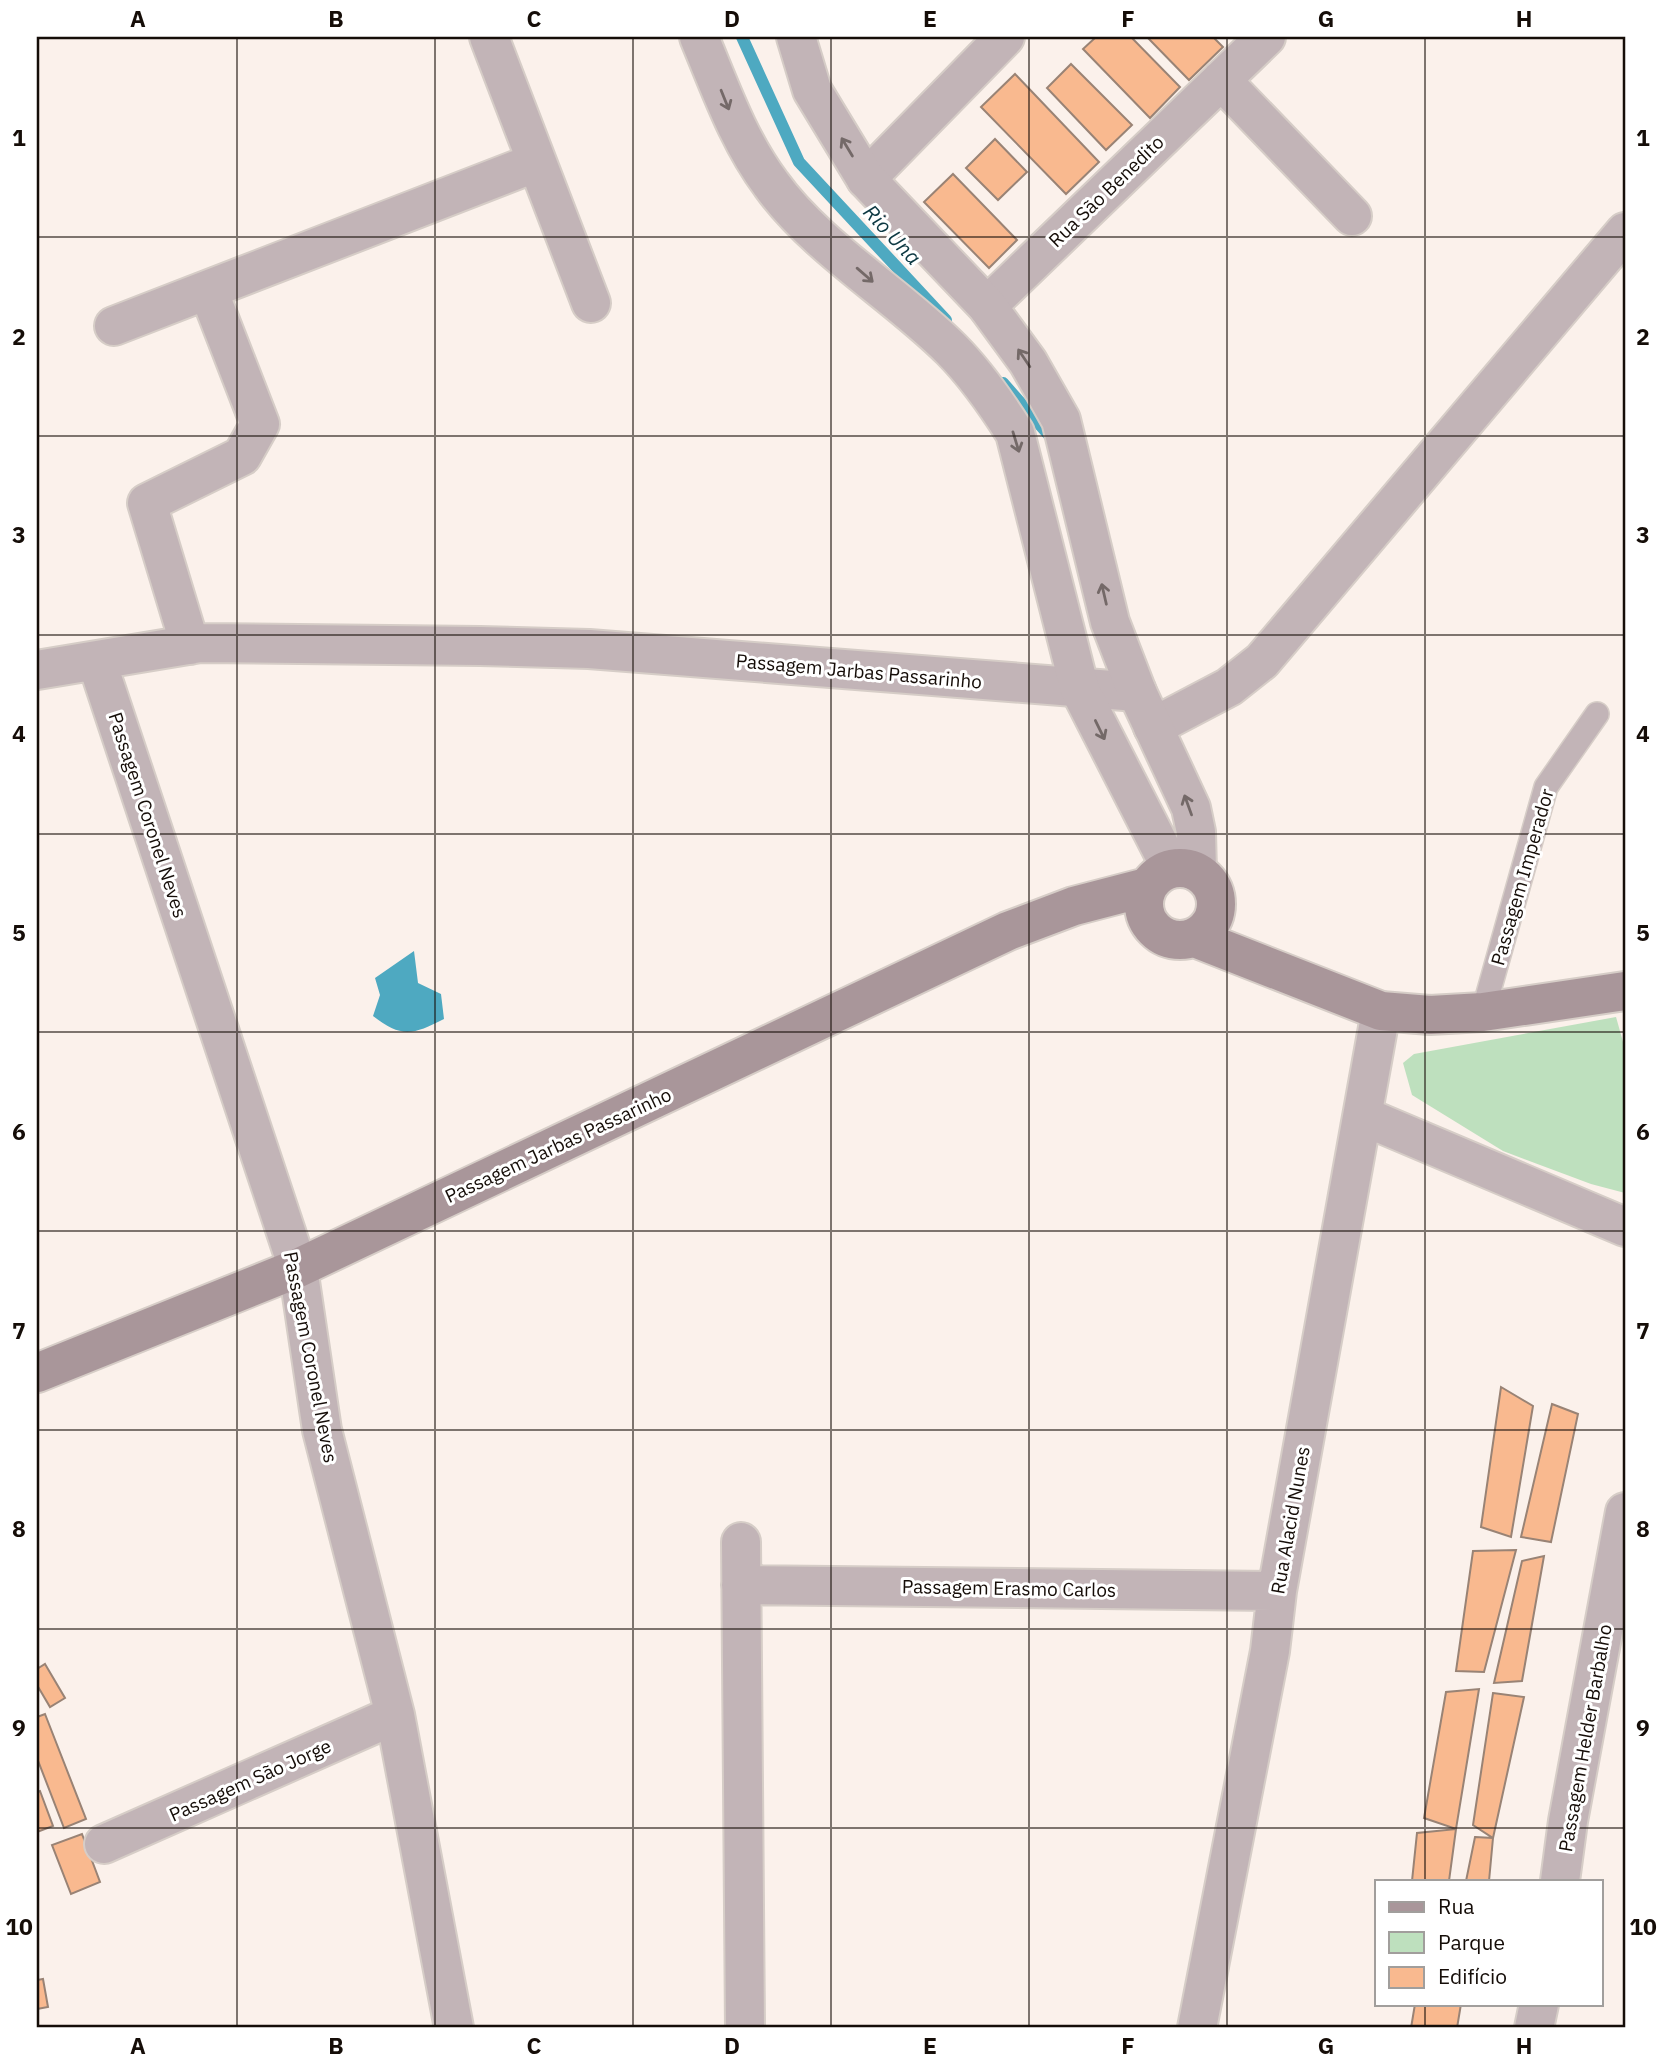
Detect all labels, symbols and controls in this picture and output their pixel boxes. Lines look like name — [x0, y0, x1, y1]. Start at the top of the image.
text: A — [130, 3, 146, 33]
text: B — [328, 3, 344, 33]
text: C — [527, 3, 542, 33]
text: D — [724, 3, 740, 33]
text: E — [923, 3, 937, 33]
text: F — [1121, 3, 1135, 33]
text: G — [1318, 3, 1334, 33]
text: H — [1516, 3, 1532, 33]
one-way arrow — [720, 89, 733, 110]
text: 1 — [12, 122, 26, 152]
text: 1 — [1636, 122, 1650, 152]
street label: Rua São Benedito — [1043, 130, 1169, 252]
one-way arrow — [839, 137, 853, 157]
water label: Rio Una — [858, 198, 928, 271]
one-way arrow — [856, 267, 874, 283]
text: 2 — [12, 321, 26, 351]
text: 2 — [1636, 321, 1650, 351]
one-way arrow — [1017, 349, 1031, 368]
one-way arrow — [1011, 430, 1024, 452]
text: 3 — [12, 519, 26, 549]
text: 3 — [1636, 519, 1650, 549]
one-way arrow — [1096, 583, 1110, 606]
street label: Passagem Jarbas Passarinho — [735, 648, 983, 694]
street label: Passagem Coronel Neves — [103, 709, 193, 921]
text: 4 — [12, 718, 26, 748]
text: 4 — [1636, 718, 1650, 748]
one-way arrow — [1093, 719, 1107, 740]
street label: Passagem Imperador — [1485, 786, 1559, 968]
one-way arrow — [1181, 794, 1194, 816]
text: 5 — [12, 917, 26, 947]
text: 5 — [1636, 917, 1650, 947]
street label: Passagem Jarbas Passarinho — [441, 1082, 675, 1208]
text: 6 — [12, 1116, 26, 1146]
text: 6 — [1636, 1116, 1650, 1146]
street label: Passagem Coronel Neves — [279, 1249, 343, 1465]
text: 7 — [12, 1315, 26, 1345]
text: 7 — [1636, 1315, 1650, 1345]
street label: Rua Alacid Nunes — [1265, 1444, 1315, 1596]
text: 8 — [12, 1513, 26, 1543]
text: 8 — [1636, 1513, 1650, 1543]
street label: Passagem Erasmo Carlos — [902, 1574, 1116, 1602]
street label: Passagem Helder Barbalho — [1553, 1622, 1617, 1854]
text: 9 — [12, 1712, 26, 1742]
text: 9 — [1636, 1712, 1650, 1742]
street label: Passagem São Jorge — [165, 1733, 335, 1827]
legend — [1375, 1880, 1602, 2006]
text: Rua — [1438, 1892, 1475, 1920]
text: 10 — [5, 1911, 33, 1941]
text: 10 — [1629, 1911, 1657, 1941]
text: Parque — [1438, 1928, 1505, 1956]
text: Edifício — [1438, 1962, 1507, 1990]
text: A — [130, 2030, 146, 2060]
text: B — [328, 2030, 344, 2060]
text: C — [527, 2030, 542, 2060]
text: D — [724, 2030, 740, 2060]
text: E — [923, 2030, 937, 2060]
text: F — [1121, 2030, 1135, 2060]
text: G — [1318, 2030, 1334, 2060]
text: H — [1516, 2030, 1532, 2060]

